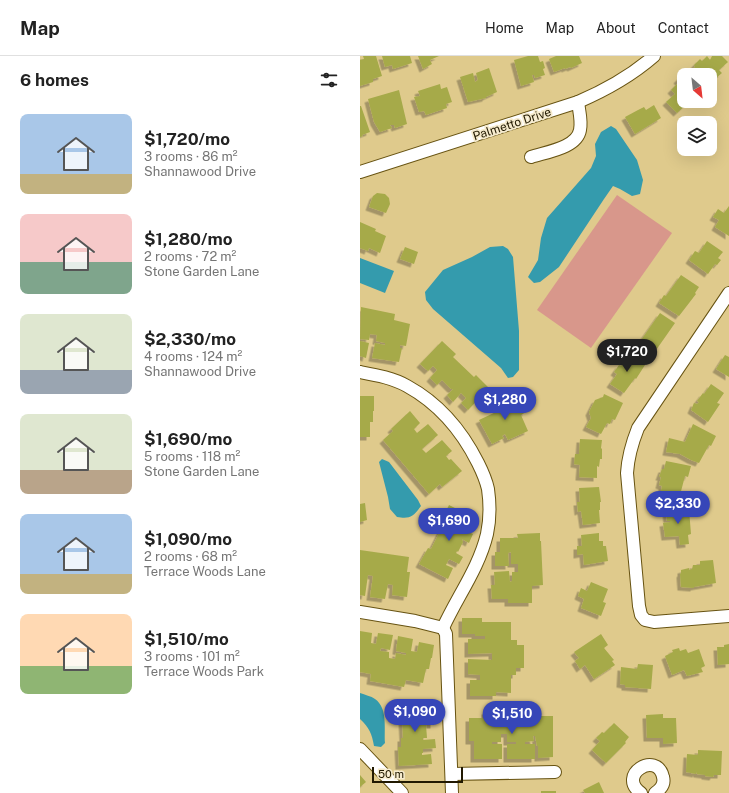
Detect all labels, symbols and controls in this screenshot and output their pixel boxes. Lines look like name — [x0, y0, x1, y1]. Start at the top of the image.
text: Map — [20, 17, 60, 39]
text: Home — [485, 20, 524, 36]
text: Map — [546, 20, 574, 36]
text: About — [596, 20, 636, 36]
text: Contact — [658, 20, 709, 36]
north arrow — [677, 68, 717, 108]
map controls — [677, 68, 717, 156]
icon: filters — [318, 69, 340, 91]
text: 6 homes — [20, 70, 89, 90]
street label: Palmetto Drive — [471, 105, 553, 143]
button: layers — [677, 116, 717, 156]
text: $1,720/mo — [144, 129, 230, 149]
icon: home — [52, 130, 100, 178]
text: 3 rooms · 86 m² — [144, 149, 238, 164]
text: Shannawood Drive — [144, 164, 256, 179]
text: $1,280/mo — [144, 229, 232, 249]
icon: home — [52, 230, 100, 278]
text: 2 rooms · 72 m² — [144, 249, 236, 264]
text: Stone Garden Lane — [144, 264, 259, 279]
text: $2,330/mo — [144, 329, 236, 349]
icon: home — [52, 330, 100, 378]
pin: $1,720 — [594, 339, 660, 373]
text: $1,720 — [606, 344, 648, 359]
text: 4 rooms · 124 m² — [144, 349, 242, 364]
text: Shannawood Drive — [144, 364, 256, 379]
pin: $1,280 — [472, 387, 538, 421]
text: $1,280 — [483, 392, 527, 407]
text: $1,690/mo — [144, 429, 232, 449]
icon: home — [52, 430, 100, 478]
text: 5 rooms · 118 m² — [144, 449, 240, 464]
text: Stone Garden Lane — [144, 464, 259, 479]
pin: $2,330 — [645, 491, 711, 525]
text: $2,330 — [655, 496, 701, 511]
pin: $1,690 — [416, 508, 482, 542]
text: $1,690 — [427, 513, 471, 528]
text: $1,090/mo — [144, 529, 232, 549]
icon: home — [52, 530, 100, 578]
text: 2 rooms · 68 m² — [144, 549, 237, 564]
text: Terrace Woods Lane — [144, 564, 266, 579]
text: $1,510/mo — [144, 629, 229, 649]
icon: home — [52, 630, 100, 678]
text: 3 rooms · 101 m² — [144, 649, 240, 664]
text: Terrace Woods Park — [144, 664, 264, 679]
pin: $1,090 — [382, 699, 448, 733]
pin: $1,510 — [479, 701, 545, 735]
text: $1,090 — [393, 704, 437, 719]
text: $1,510 — [492, 706, 532, 721]
scale bar — [372, 765, 463, 784]
text: 50 m — [378, 768, 404, 780]

